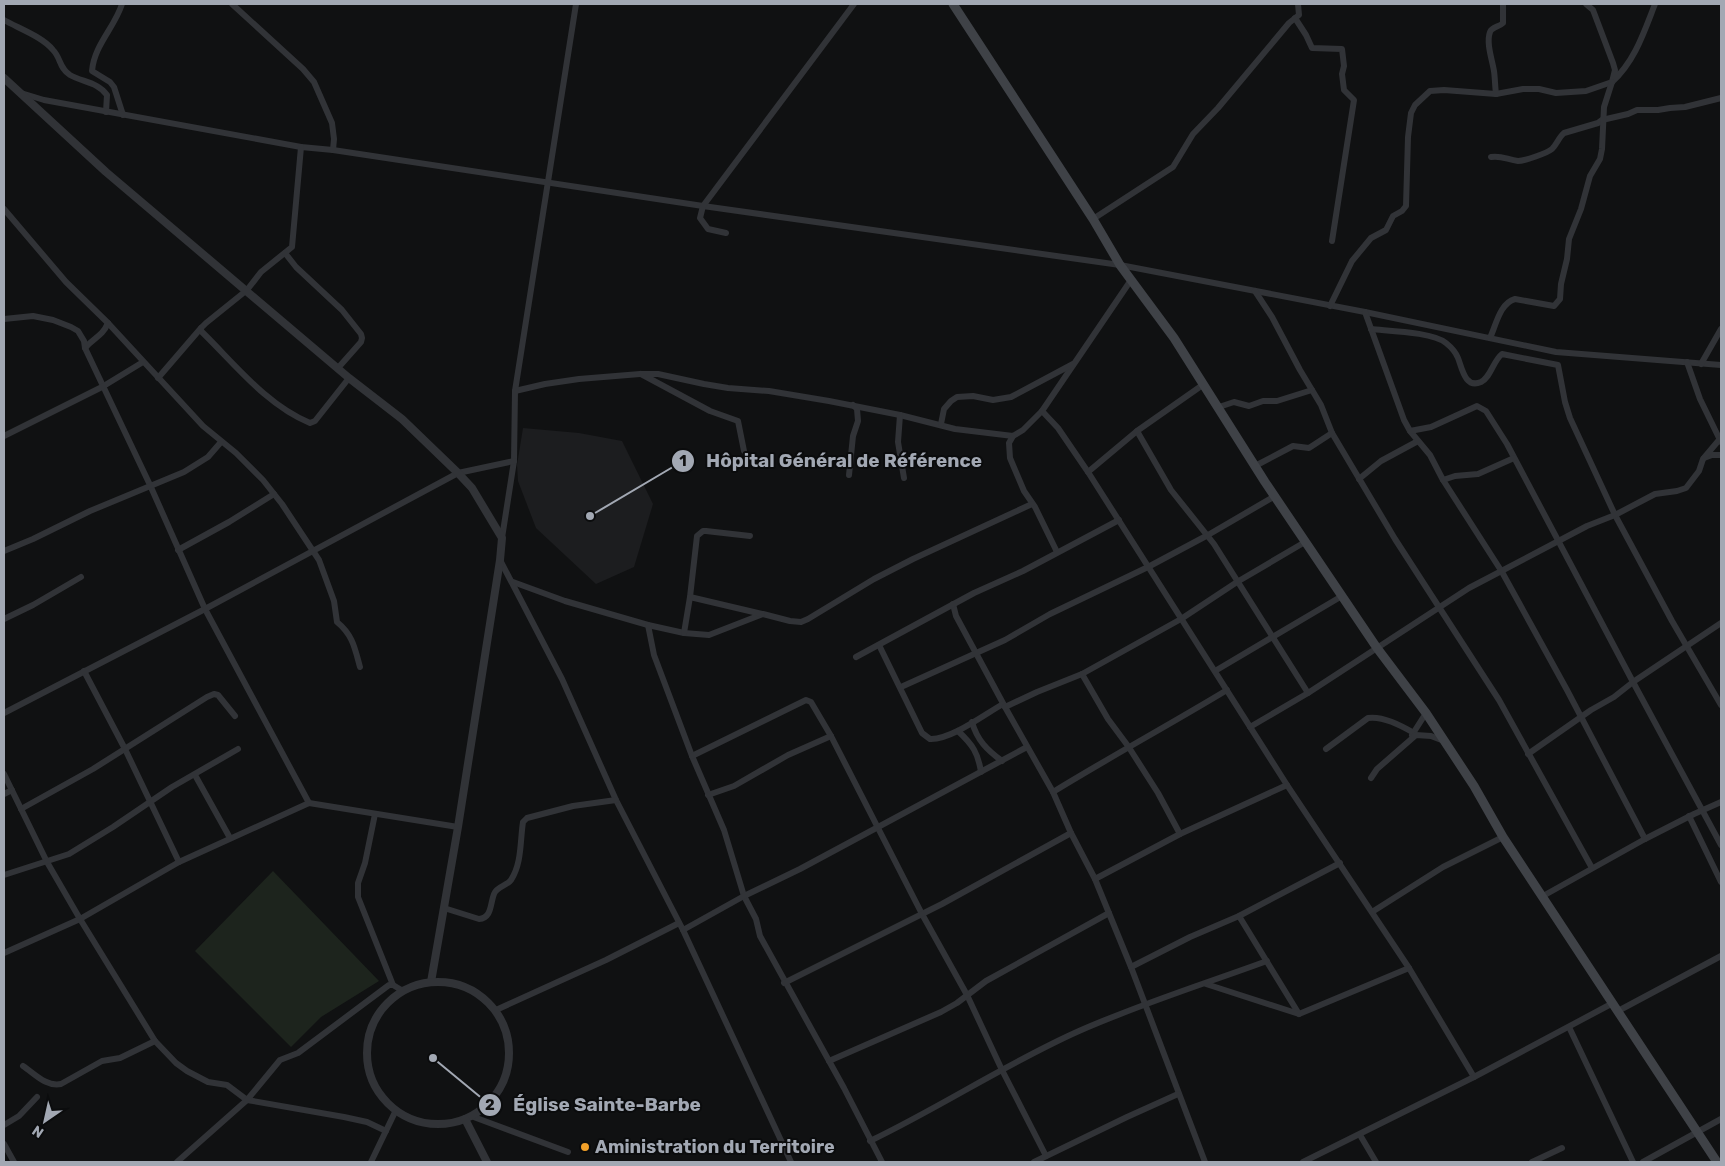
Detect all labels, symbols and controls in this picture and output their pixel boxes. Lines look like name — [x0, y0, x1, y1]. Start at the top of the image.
callout: Hôpital Général de Référence — [671, 444, 992, 478]
text: Hôpital Général de Référence — [706, 449, 982, 472]
text: 1 — [679, 452, 687, 470]
callout: Église Sainte-Barbe — [478, 1088, 711, 1122]
text: Église Sainte-Barbe — [513, 1093, 701, 1116]
north arrow — [20, 1096, 70, 1146]
text: 2 — [485, 1096, 495, 1114]
text: N — [29, 1121, 47, 1141]
place label: Aministration du Territoire — [595, 1136, 835, 1158]
marker: Aministration du Territoire — [579, 1141, 591, 1153]

